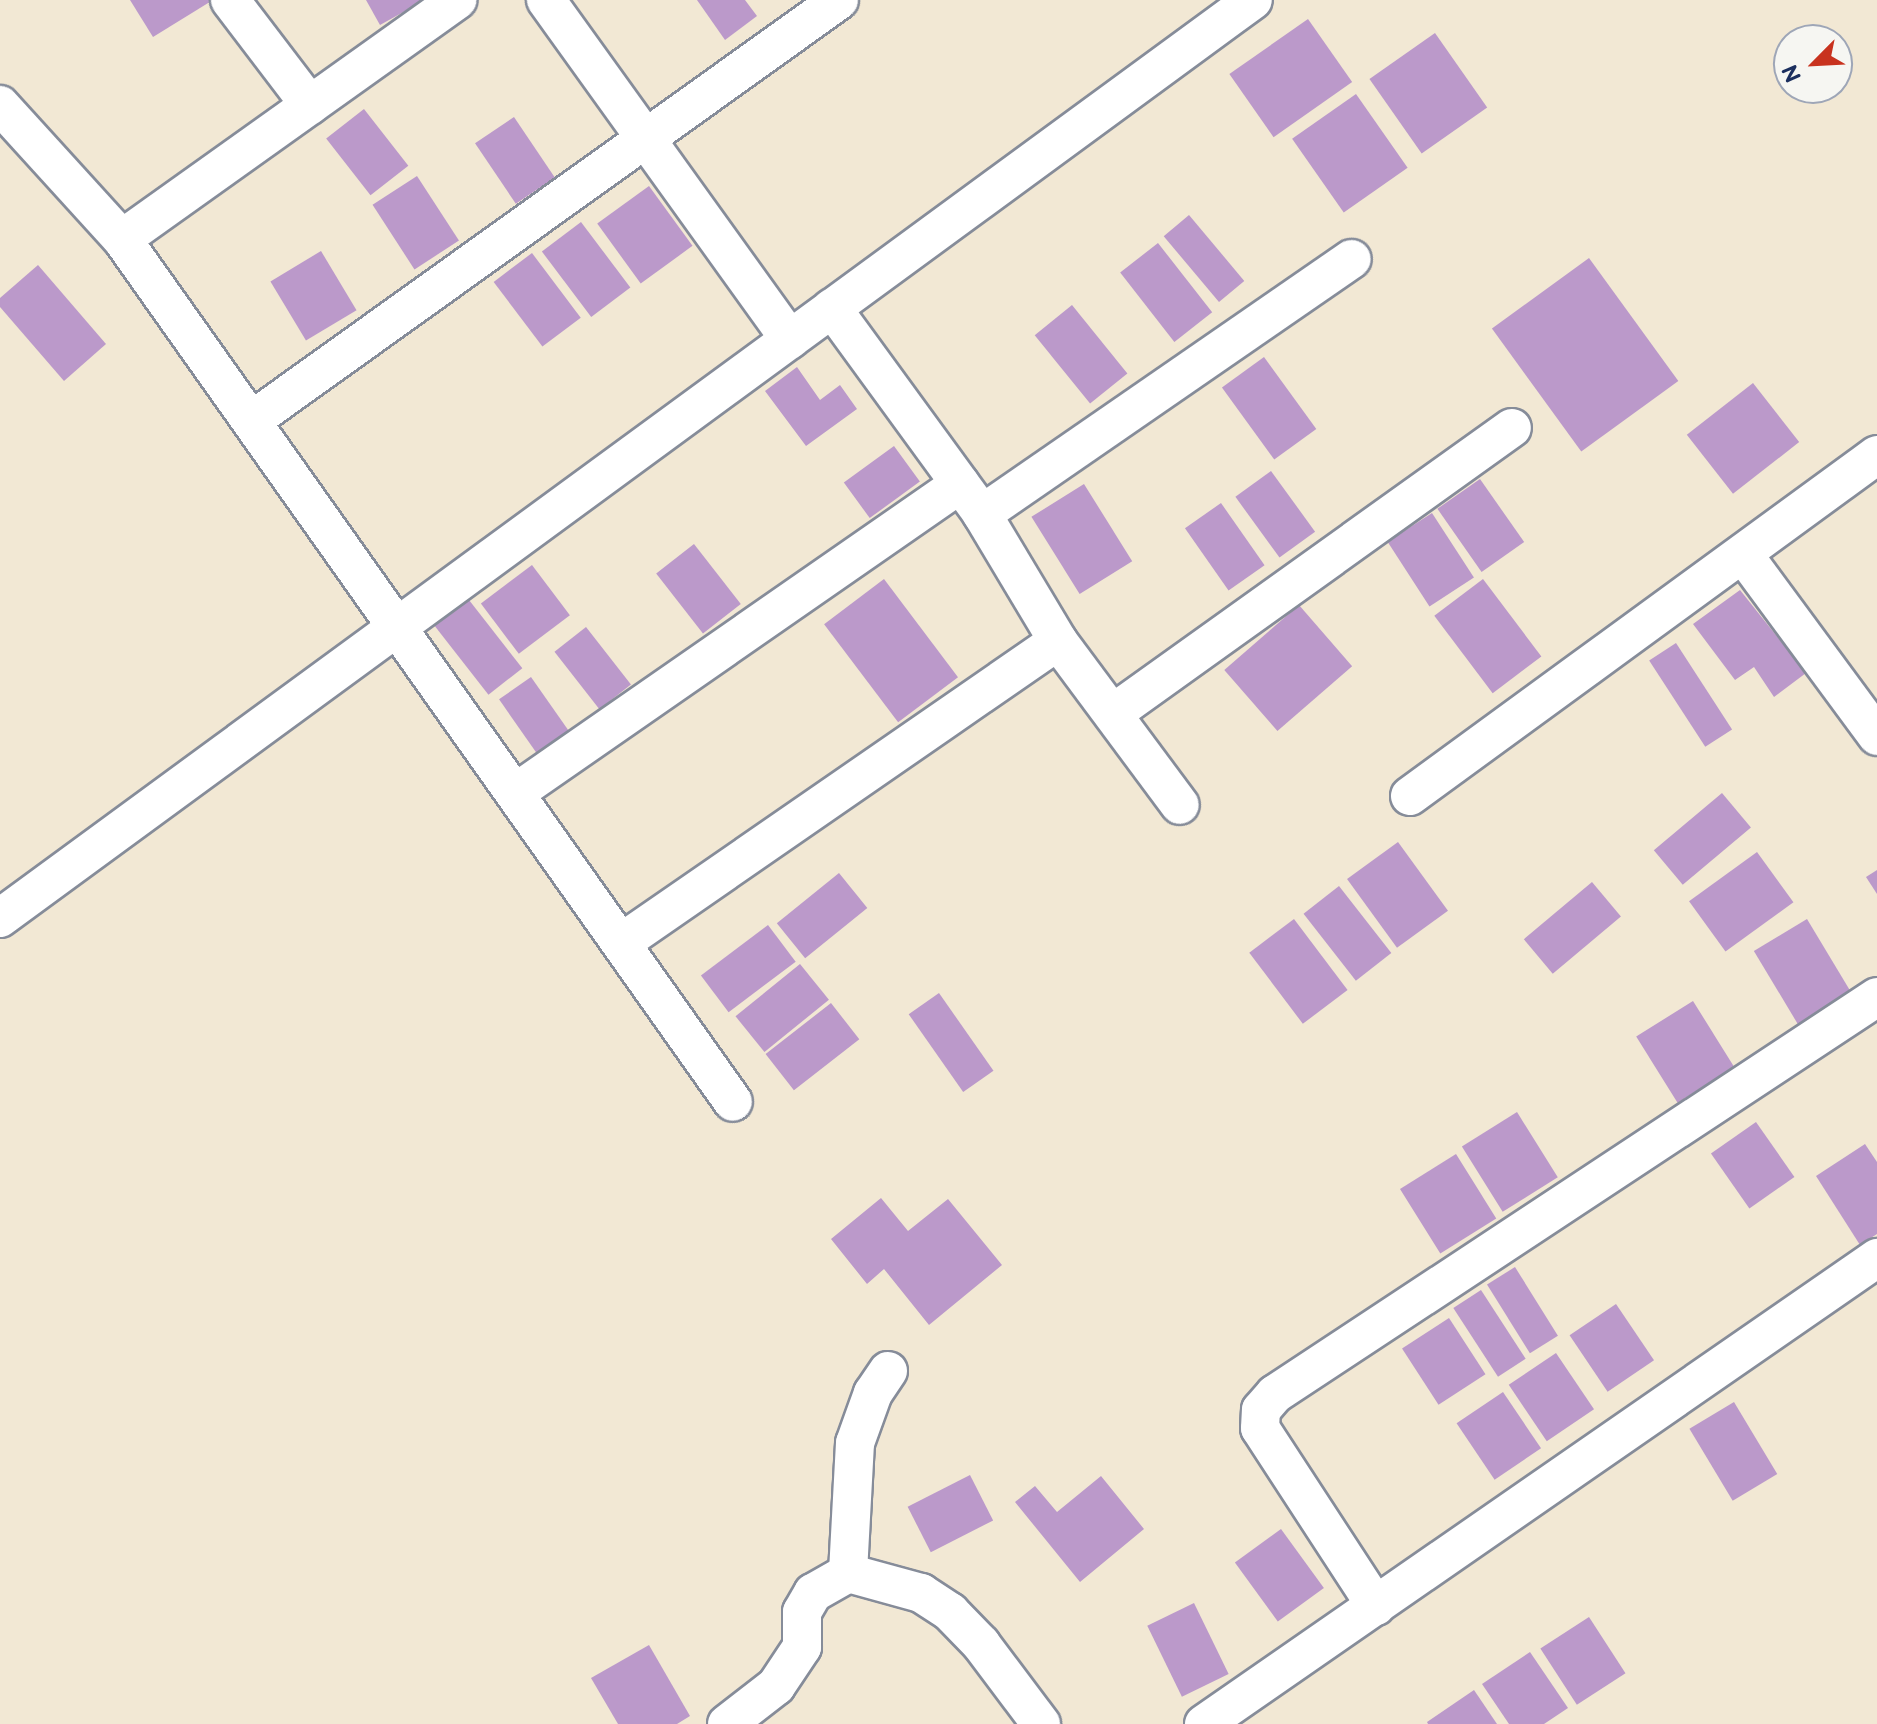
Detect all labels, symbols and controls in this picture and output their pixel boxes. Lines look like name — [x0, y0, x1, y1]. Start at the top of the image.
north arrow — [1773, 24, 1853, 104]
text: N — [1777, 60, 1808, 86]

